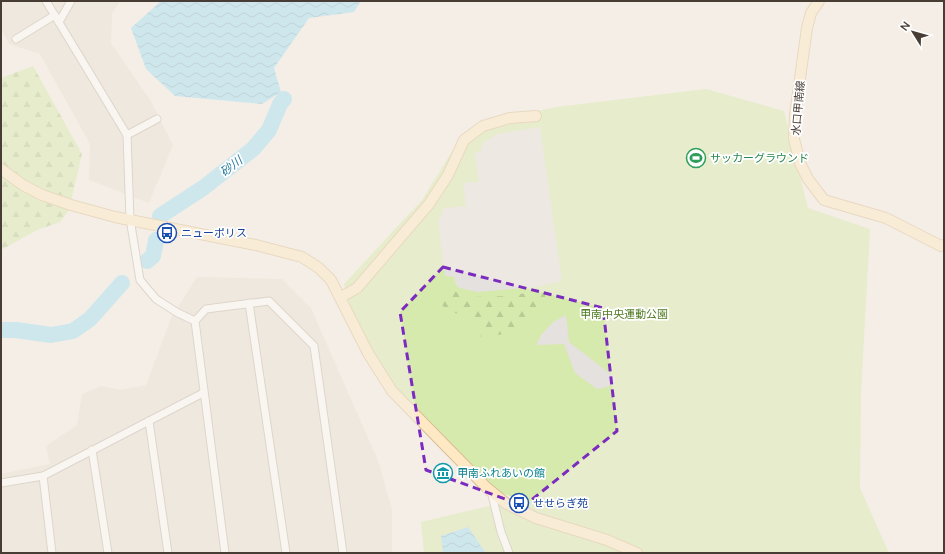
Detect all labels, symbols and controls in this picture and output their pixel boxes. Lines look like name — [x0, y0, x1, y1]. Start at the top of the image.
north arrow — [893, 12, 933, 52]
text: N — [897, 18, 913, 34]
street label: 水口甲南線 — [789, 80, 807, 136]
sports icon: サッカーグラウンド — [685, 147, 707, 169]
water label: 砂川 — [217, 151, 247, 179]
place label: サッカーグラウンド — [710, 151, 809, 165]
bus stop icon: ニューポリス — [156, 222, 178, 244]
place label: ニューポリス — [181, 226, 247, 240]
park label: 甲南中央運動公園 — [580, 307, 668, 321]
museum icon: 甲南ふれあいの館 — [432, 462, 454, 484]
place label: 甲南ふれあいの館 — [457, 466, 545, 480]
bus stop icon: せせらぎ苑 — [508, 492, 530, 514]
place label: せせらぎ苑 — [533, 496, 588, 510]

